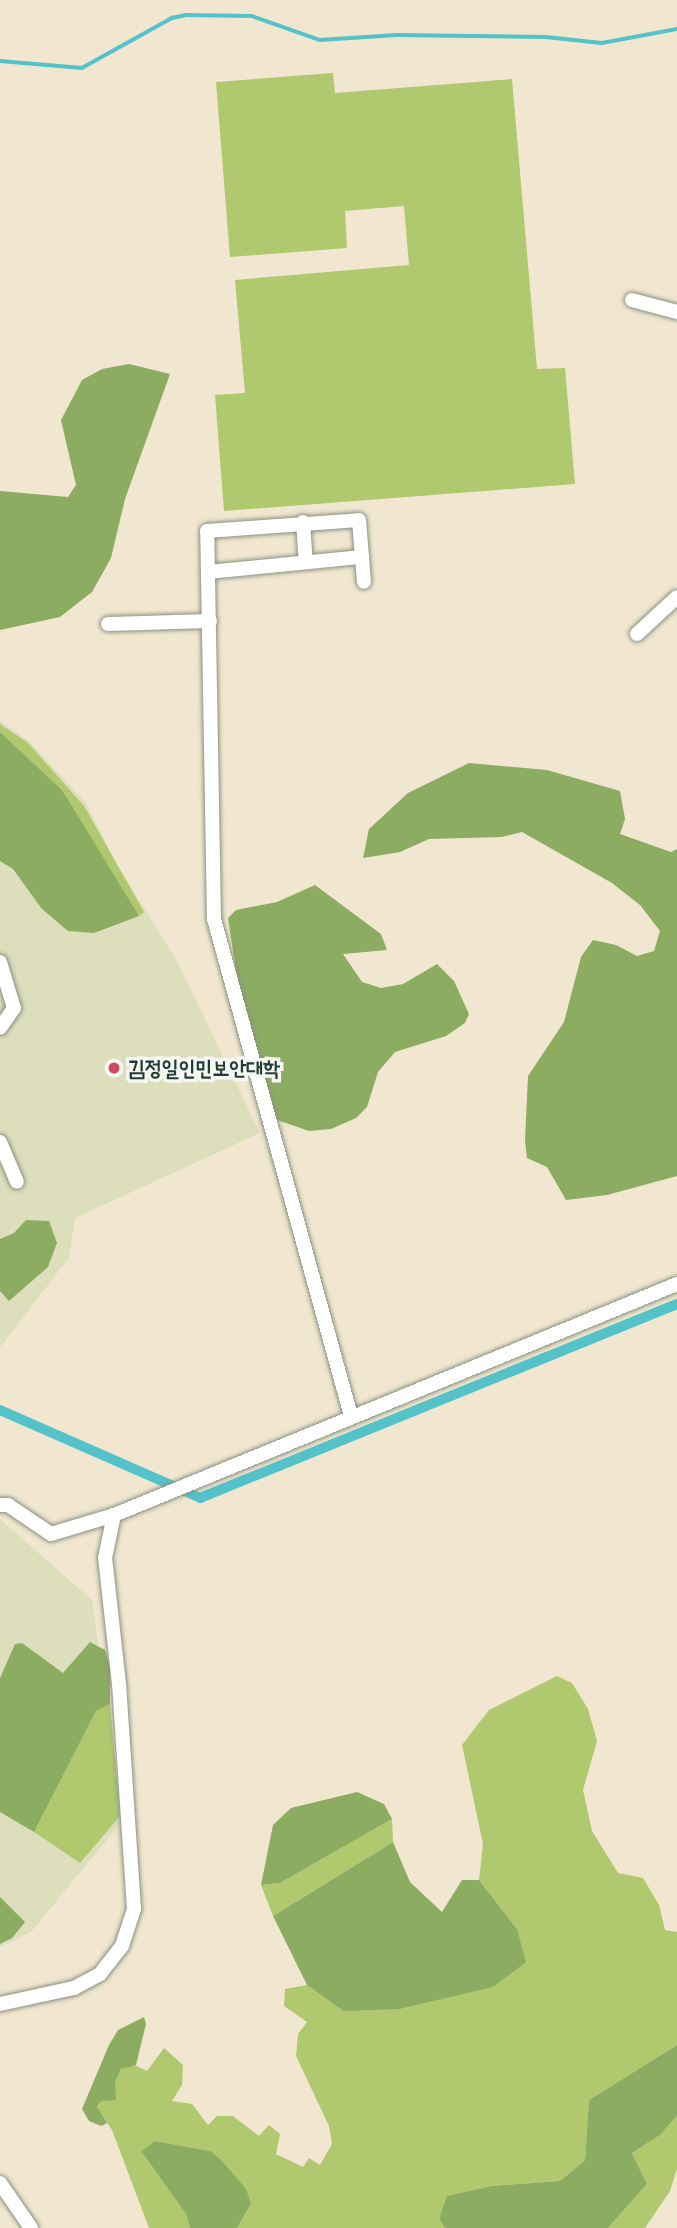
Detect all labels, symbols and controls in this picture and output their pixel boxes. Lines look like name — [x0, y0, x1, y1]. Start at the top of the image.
place label: 김정일인민보안대학 — [128, 1055, 280, 1081]
marker: 김정일인민보안대학 — [106, 1060, 122, 1076]

